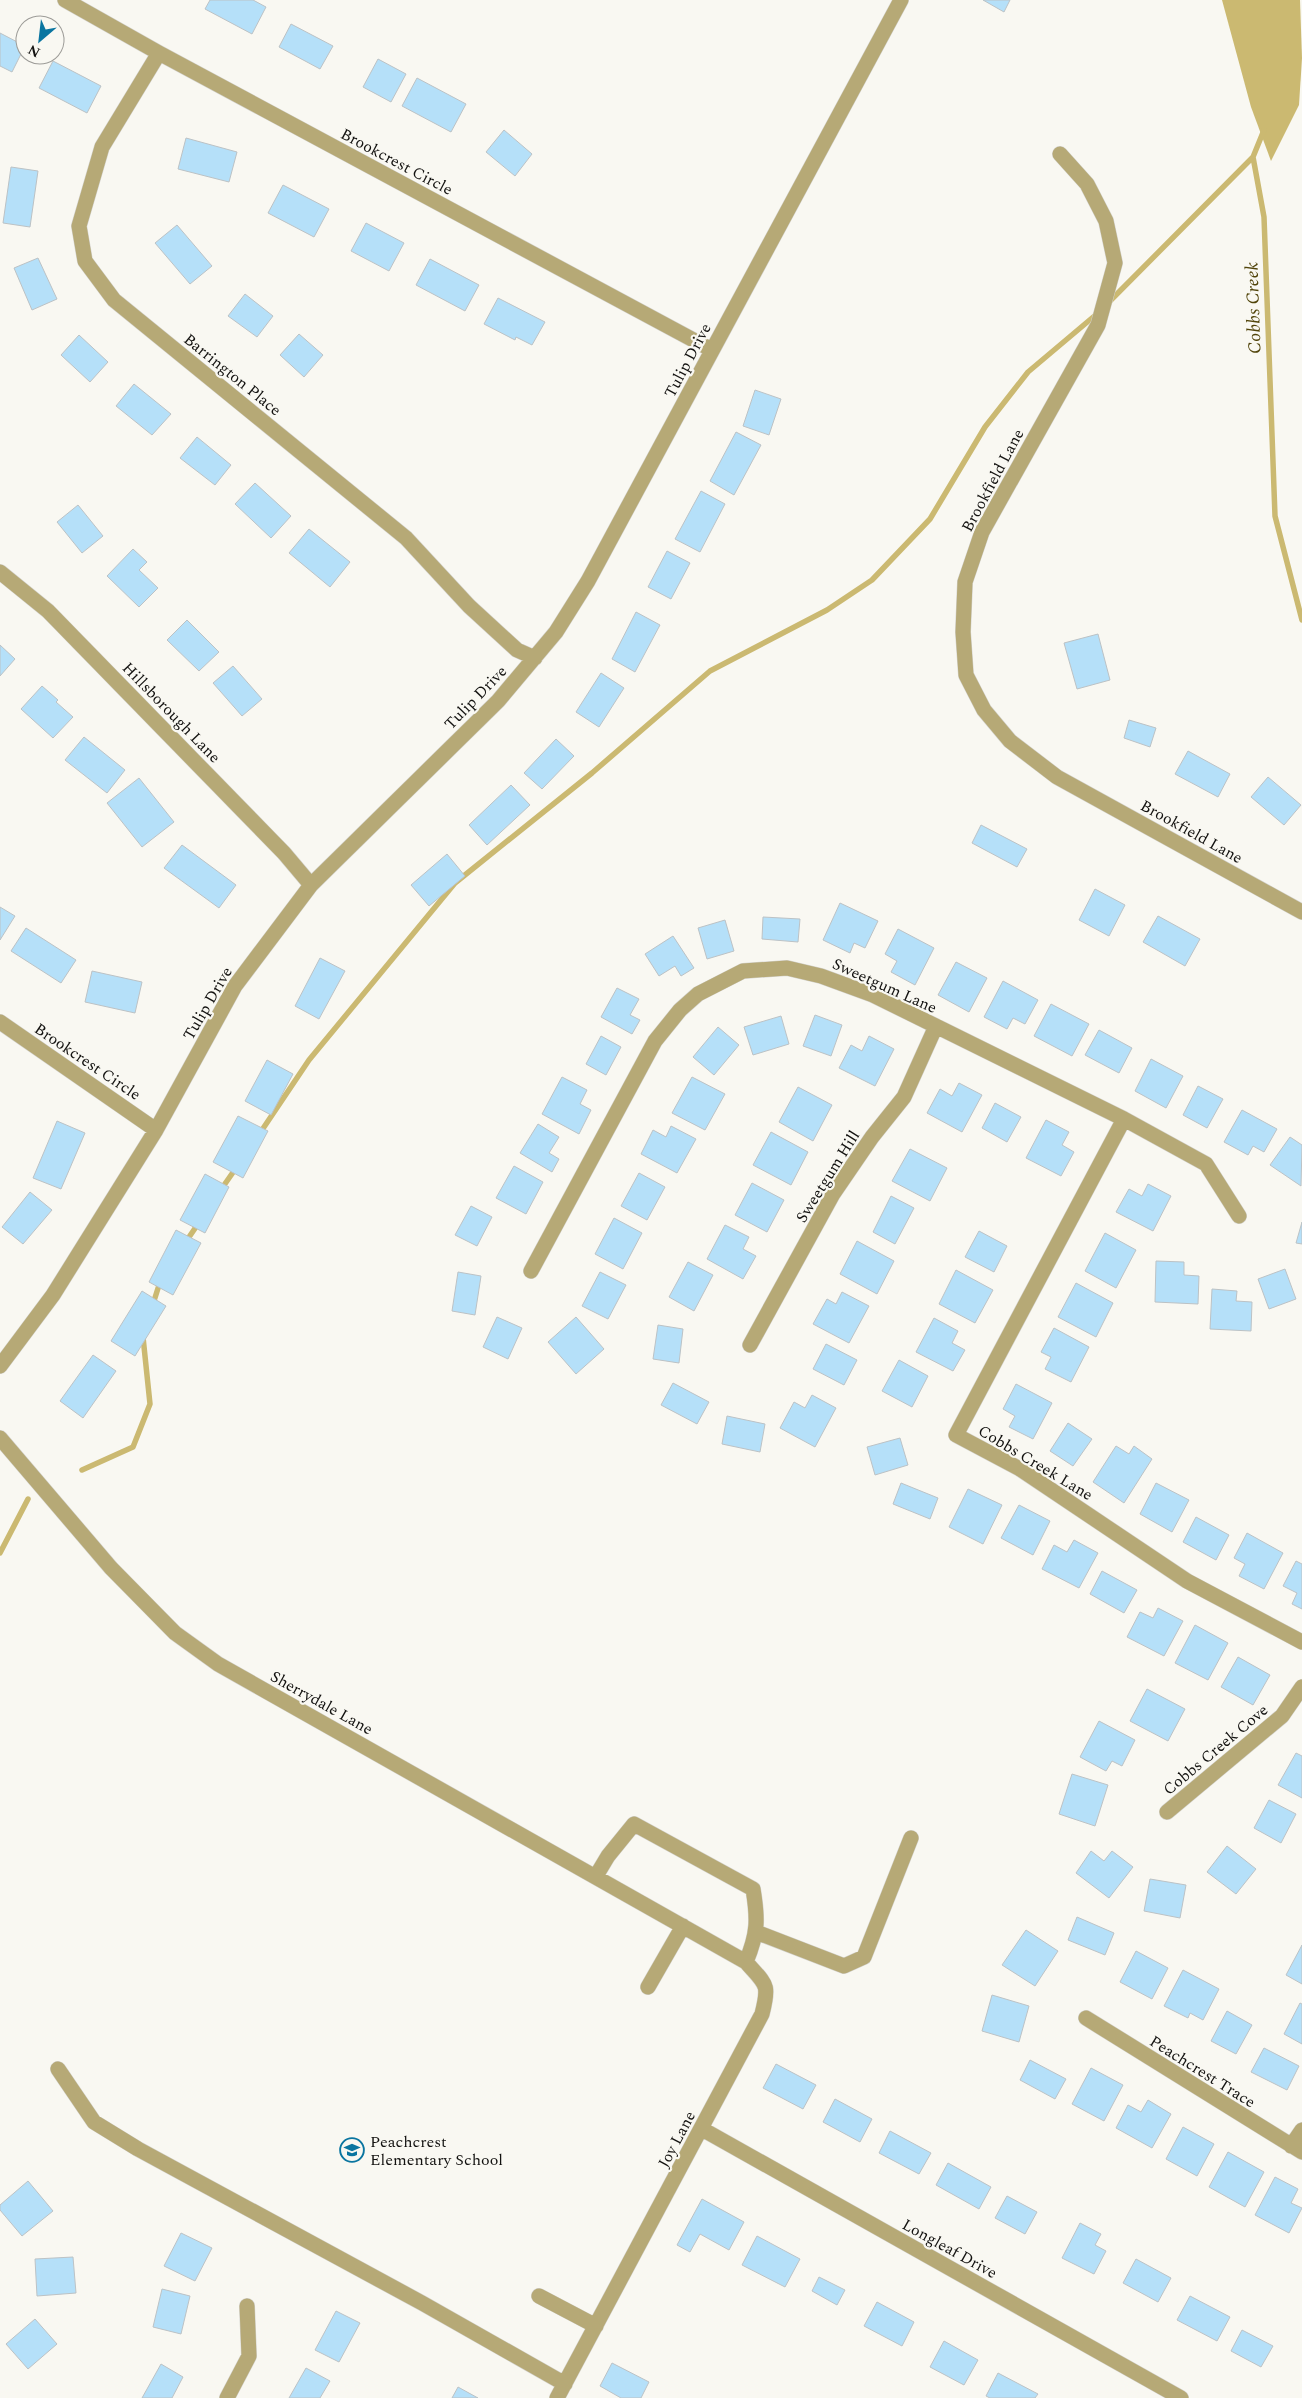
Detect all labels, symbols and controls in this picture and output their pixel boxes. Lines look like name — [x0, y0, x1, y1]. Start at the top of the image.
north arrow — [15, 15, 65, 65]
text: N — [24, 39, 44, 63]
street label: Brookcrest Circle — [336, 122, 457, 202]
water label: Cobbs Creek — [1238, 261, 1269, 354]
street label: Tulip Drive — [658, 319, 718, 402]
street label: Barrington Place — [178, 328, 286, 422]
street label: Brookfield Lane — [956, 425, 1030, 536]
street label: Hillsborough Lane — [117, 657, 226, 769]
street label: Tulip Drive — [439, 660, 513, 735]
street label: Brookfield Lane — [1136, 794, 1247, 870]
street label: Sweetgum Lane — [828, 952, 941, 1020]
street label: Tulip Drive — [177, 962, 239, 1045]
street label: Brookcrest Circle — [29, 1017, 146, 1106]
street label: Sweetgum Hill — [790, 1126, 866, 1227]
street label: Cobbs Creek Lane — [973, 1419, 1098, 1507]
street label: Sherrydale Lane — [266, 1665, 377, 1741]
street label: Cobbs Creek Cove — [1158, 1698, 1274, 1801]
street label: Peachcrest Trace — [1145, 2030, 1260, 2114]
street label: Joy Lane — [652, 2107, 702, 2172]
place label: Peachcrest Elementary School — [370, 2130, 503, 2172]
school or university icon: Peachcrest Elementary School — [339, 2137, 365, 2163]
street label: Longleaf Drive — [898, 2213, 1001, 2285]

